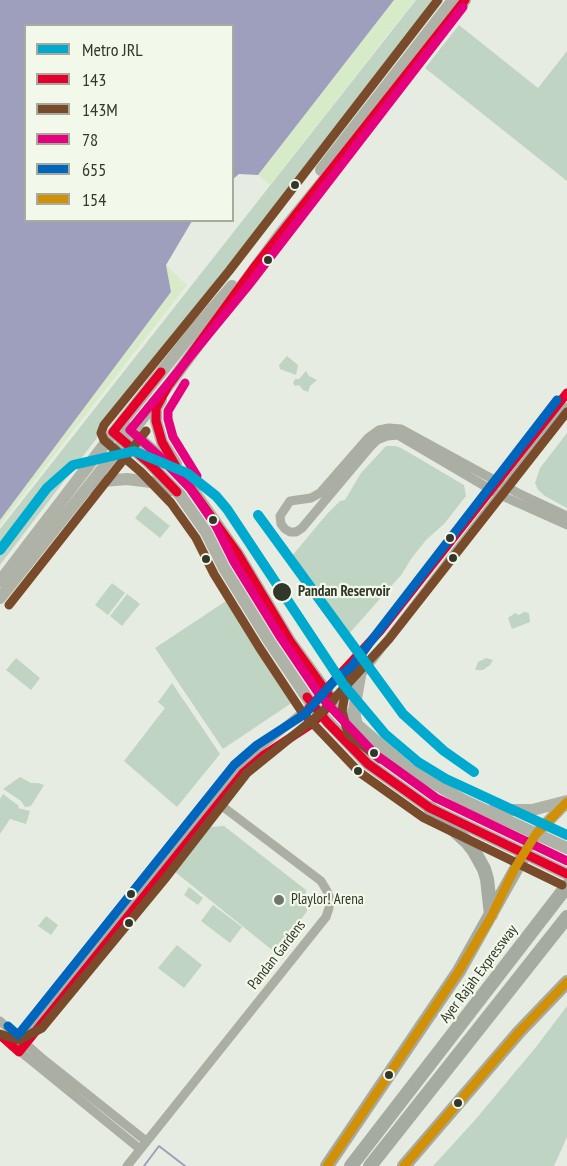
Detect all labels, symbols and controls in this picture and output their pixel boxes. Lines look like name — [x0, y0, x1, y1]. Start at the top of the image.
legend — [24, 24, 234, 222]
text: Metro JRL — [82, 38, 143, 61]
text: 143 — [82, 68, 106, 91]
text: 143M — [82, 98, 118, 121]
text: 78 — [82, 128, 98, 151]
text: 655 — [82, 158, 106, 181]
unlabelled marker — [289, 179, 301, 191]
text: 154 — [82, 188, 106, 211]
unlabelled marker — [262, 254, 274, 266]
unlabelled marker — [207, 514, 219, 526]
unlabelled marker — [444, 532, 456, 544]
unlabelled marker — [447, 552, 459, 564]
unlabelled marker — [200, 553, 212, 565]
marker: Pandan Reservoir — [271, 581, 293, 603]
place label: Pandan Reservoir — [298, 583, 390, 601]
unlabelled marker — [368, 747, 380, 759]
unlabelled marker — [352, 765, 364, 777]
unlabelled marker — [125, 888, 137, 900]
place label: Playlor! Arena — [291, 891, 364, 909]
marker: Playlor! Arena — [272, 893, 286, 907]
unlabelled marker — [123, 917, 135, 929]
street label: Pandan Gardens — [244, 917, 310, 993]
street label: Ayer Rajah Expressway — [436, 921, 522, 1027]
unlabelled marker — [383, 1069, 395, 1081]
unlabelled marker — [452, 1097, 464, 1109]

